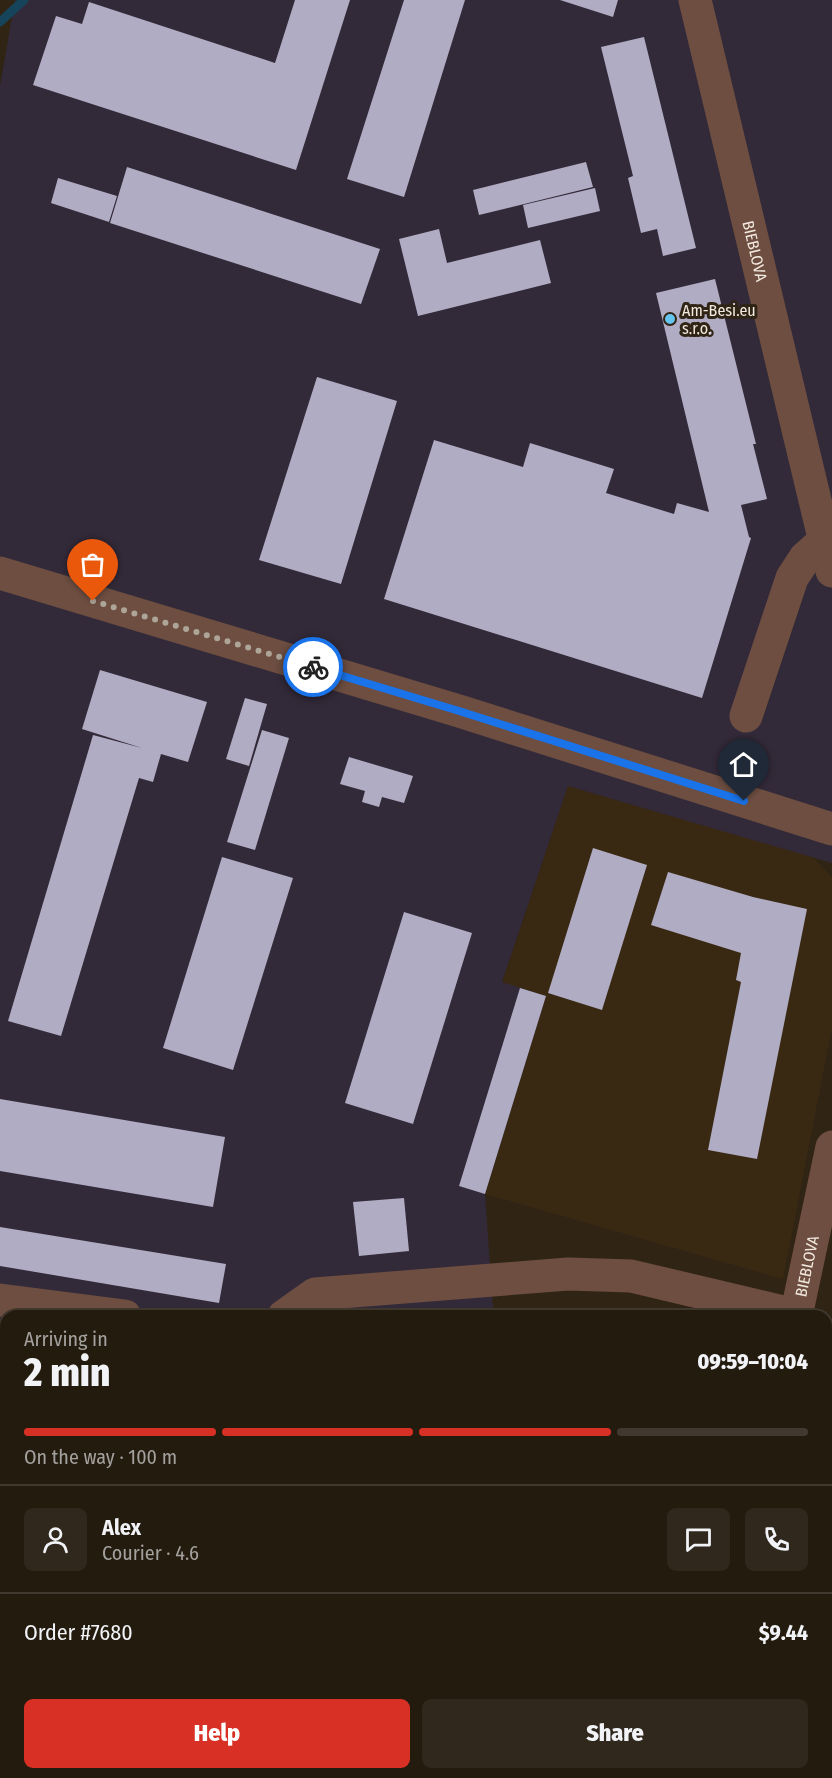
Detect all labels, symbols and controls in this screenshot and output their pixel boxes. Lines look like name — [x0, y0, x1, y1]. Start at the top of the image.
street label: BIEBLOVA — [738, 219, 771, 284]
place label: Am-Besi.eu s.r.o. — [682, 301, 756, 338]
marker: Am-Besi.eu s.r.o. — [663, 312, 677, 326]
pin — [67, 539, 118, 601]
icon: bag — [76, 548, 109, 581]
courier — [283, 637, 343, 697]
icon: bike — [297, 651, 330, 684]
pin — [718, 739, 769, 801]
icon: home — [727, 748, 760, 781]
street label: BIEBLOVA — [791, 1233, 823, 1298]
text: Arriving in — [24, 1327, 108, 1351]
text: 09:59–10:04 — [697, 1348, 808, 1375]
text: 2 min — [24, 1350, 110, 1396]
text: On the way · 100 m — [24, 1445, 177, 1469]
button: person — [24, 1508, 87, 1571]
button: chat — [667, 1508, 730, 1571]
button: phone — [745, 1508, 808, 1571]
text: Alex — [102, 1514, 141, 1541]
text: Courier · 4.6 — [102, 1541, 199, 1565]
text: Order #7680 — [24, 1619, 133, 1646]
text: $9.44 — [759, 1619, 808, 1646]
button: Help — [24, 1699, 410, 1768]
button: Share — [422, 1699, 808, 1768]

